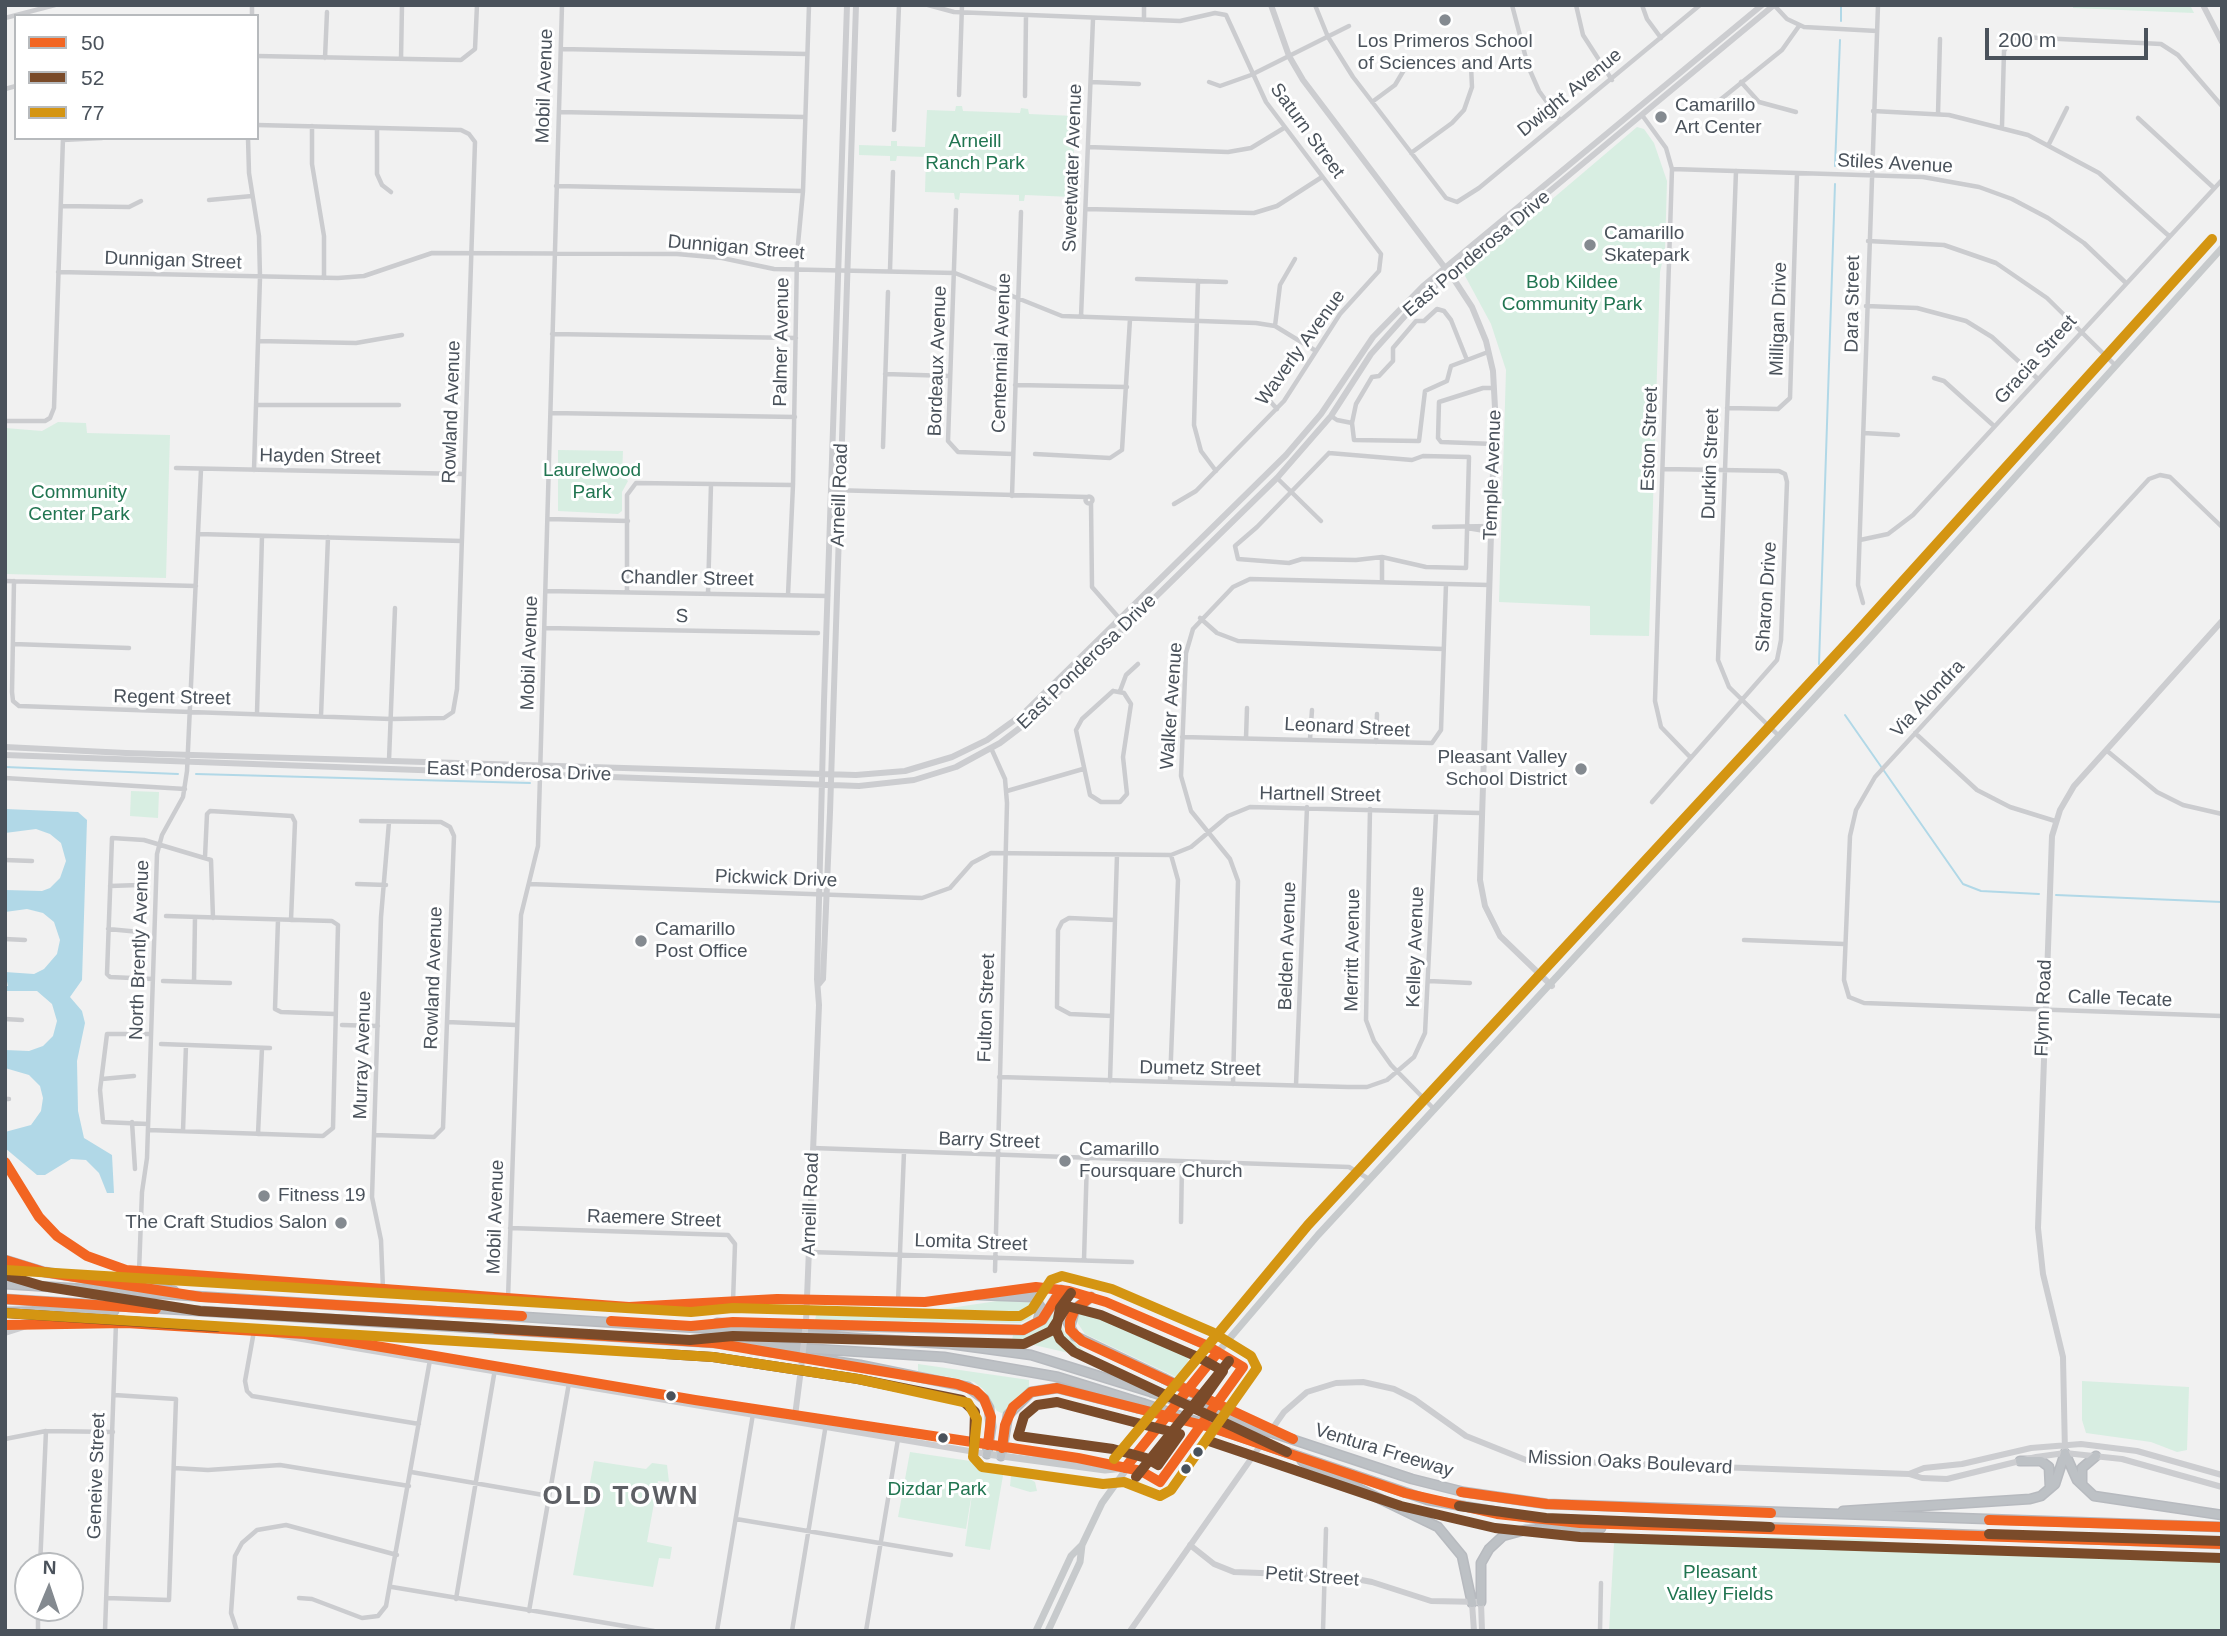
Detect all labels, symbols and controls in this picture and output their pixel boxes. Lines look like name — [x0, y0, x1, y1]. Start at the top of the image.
marker: Los Primeros School of Sciences and Arts — [1437, 12, 1453, 28]
legend — [14, 14, 259, 140]
scale bar — [1989, 14, 2152, 58]
street label: Mobil Avenue — [532, 28, 558, 144]
text: 200 m — [1998, 28, 2056, 51]
text: 50 — [81, 31, 104, 54]
place label: Los Primeros School of Sciences and Arts — [1357, 31, 1533, 75]
street label: Dwight Avenue — [1513, 44, 1627, 142]
text: 52 — [81, 66, 104, 89]
street label: Saturn Street — [1265, 79, 1349, 183]
street label: Sweetwater Avenue — [1059, 83, 1087, 253]
place label: Camarillo Art Center — [1675, 95, 1762, 139]
text: 77 — [81, 101, 104, 124]
marker: Camarillo Art Center — [1653, 109, 1669, 125]
park label: Arneill Ranch Park — [925, 131, 1025, 175]
street label: Stiles Avenue — [1837, 150, 1953, 178]
street label: East Ponderosa Drive — [1399, 186, 1555, 322]
place label: Camarillo Skatepark — [1604, 223, 1690, 267]
street label: Dunnigan Street — [667, 231, 805, 265]
marker: Camarillo Skatepark — [1582, 237, 1598, 253]
street label: Dunnigan Street — [104, 247, 242, 275]
street label: Dara Street — [1841, 255, 1865, 353]
street label: Milligan Drive — [1766, 262, 1792, 376]
park label: Bob Kildee Community Park — [1502, 272, 1642, 316]
street label: Centennial Avenue — [988, 273, 1016, 433]
street label: Palmer Avenue — [769, 277, 795, 407]
street label: Bordeaux Avenue — [924, 285, 952, 437]
street label: Waverly Avenue — [1251, 286, 1351, 410]
street label: Gracia Street — [1990, 311, 2082, 409]
street label: Rowland Avenue — [438, 340, 466, 484]
street label: Eston Street — [1637, 386, 1663, 492]
street label: Durkin Street — [1698, 408, 1724, 520]
street label: Temple Avenue — [1479, 409, 1507, 541]
street label: Arneill Road — [827, 443, 853, 547]
street label: Hayden Street — [259, 445, 381, 469]
park label: Laurelwood Park — [543, 460, 641, 504]
park label: Community Center Park — [28, 482, 130, 526]
street label: Sharon Drive — [1752, 541, 1782, 653]
street label: Chandler Street — [620, 566, 754, 592]
street label: East Ponderosa Drive — [1013, 590, 1161, 734]
street label: Mobil Avenue — [517, 595, 543, 711]
street label: S — [675, 605, 689, 629]
street label: Walker Avenue — [1156, 641, 1188, 771]
street label: Via Alondra — [1886, 655, 1970, 743]
street label: Regent Street — [113, 686, 231, 710]
street label: Leonard Street — [1284, 713, 1410, 743]
place label: Pleasant Valley School District — [1437, 747, 1567, 791]
street label: East Ponderosa Drive — [426, 757, 612, 787]
marker: Pleasant Valley School District — [1573, 761, 1589, 777]
street label: Hartnell Street — [1259, 783, 1381, 807]
street label: North Brently Avenue — [125, 860, 155, 1040]
street label: Pickwick Drive — [714, 865, 838, 893]
street label: Belden Avenue — [1274, 881, 1302, 1011]
street label: Kelley Avenue — [1402, 886, 1430, 1008]
street label: Merritt Avenue — [1341, 888, 1365, 1012]
street label: Rowland Avenue — [420, 906, 448, 1050]
place label: Camarillo Post Office — [655, 919, 748, 963]
marker: Camarillo Post Office — [633, 933, 649, 949]
street label: Fulton Street — [974, 953, 1000, 1063]
street label: Flynn Road — [2031, 959, 2057, 1057]
street label: Calle Tecate — [2067, 986, 2173, 1012]
street label: Murray Avenue — [349, 990, 377, 1120]
street label: Dumetz Street — [1139, 1057, 1261, 1081]
street label: Barry Street — [938, 1128, 1040, 1154]
place label: Camarillo Foursquare Church — [1079, 1139, 1243, 1183]
street label: Arneill Road — [798, 1152, 824, 1256]
marker: Camarillo Foursquare Church — [1057, 1153, 1073, 1169]
street label: Mobil Avenue — [483, 1159, 509, 1275]
place label: Fitness 19 — [278, 1185, 366, 1207]
marker: Fitness 19 — [256, 1188, 272, 1204]
street label: Raemere Street — [587, 1205, 721, 1233]
place label: The Craft Studios Salon — [125, 1212, 327, 1234]
marker: The Craft Studios Salon — [333, 1215, 349, 1231]
street label: Lomita Street — [914, 1230, 1028, 1256]
unlabelled marker — [664, 1389, 678, 1403]
street label: Geneive Street — [83, 1412, 111, 1540]
street label: Ventura Freeway — [1312, 1419, 1456, 1483]
unlabelled marker — [936, 1431, 950, 1445]
unlabelled marker — [1191, 1445, 1205, 1459]
street label: Mission Oaks Boulevard — [1527, 1446, 1733, 1480]
unlabelled marker — [1179, 1462, 1193, 1476]
park label: Dizdar Park — [887, 1479, 987, 1501]
district label: OLD TOWN — [543, 1481, 699, 1513]
north arrow — [14, 1552, 84, 1622]
text: N — [42, 1557, 57, 1578]
street label: Petit Street — [1264, 1562, 1360, 1592]
park label: Pleasant Valley Fields — [1667, 1562, 1773, 1606]

